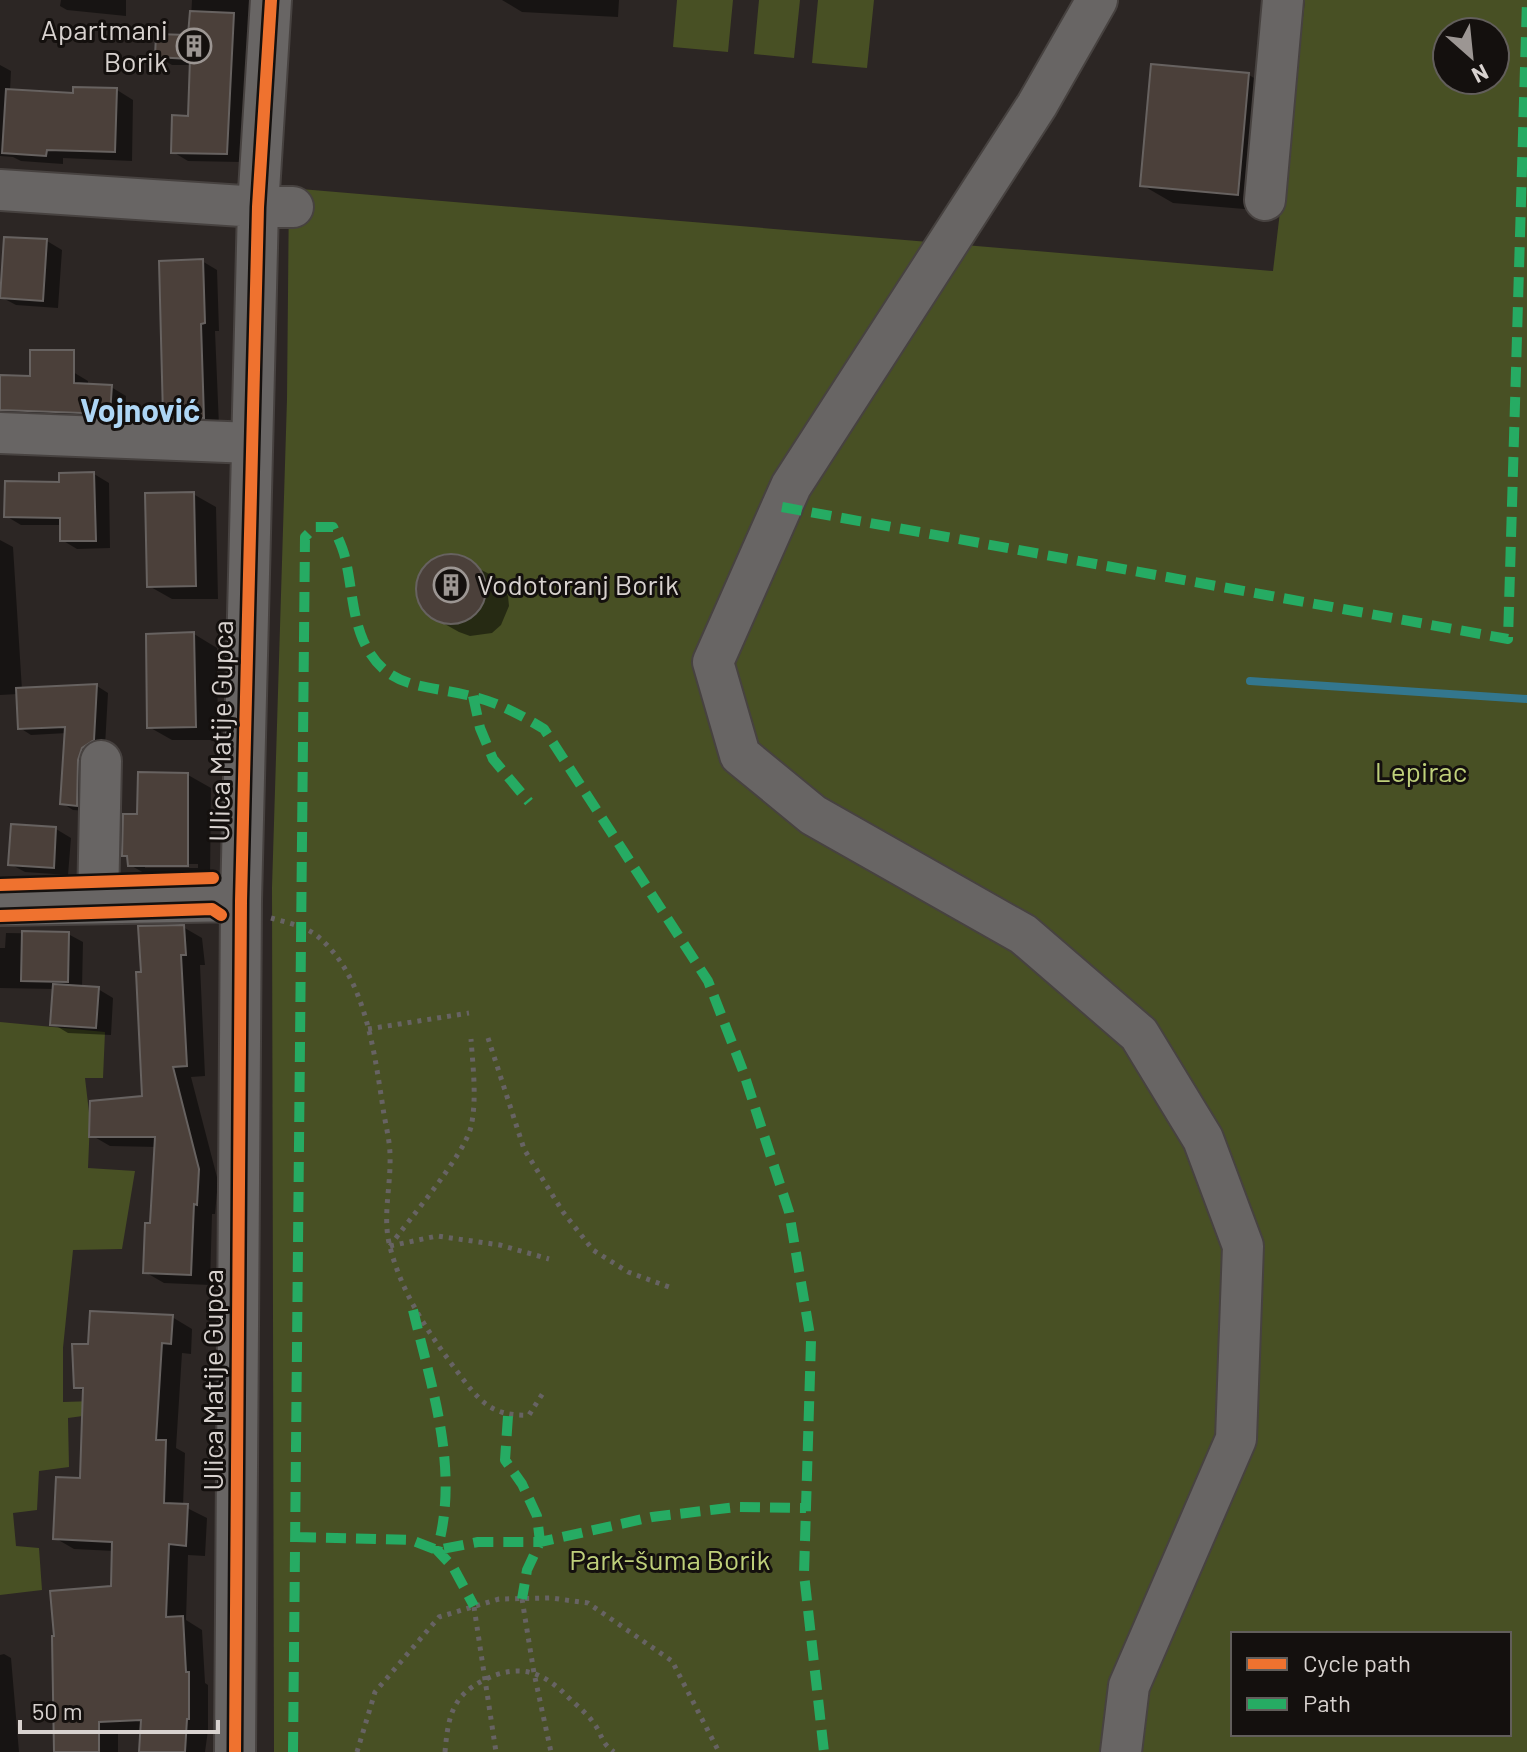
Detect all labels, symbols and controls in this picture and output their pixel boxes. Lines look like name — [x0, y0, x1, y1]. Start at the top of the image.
place label: Apartmani Borik — [41, 12, 168, 78]
north arrow — [1431, 16, 1511, 96]
building icon: Apartmani Borik — [175, 27, 213, 65]
text: N — [1468, 60, 1493, 90]
district label: Vojnović — [80, 390, 200, 428]
building icon: Vodotoranj Borik — [432, 566, 470, 604]
place label: Vodotoranj Borik — [477, 567, 679, 601]
street label: Ulica Matije Gupca — [201, 620, 239, 842]
park label: Lepirac — [1375, 754, 1467, 788]
street label: Ulica Matije Gupca — [195, 1269, 229, 1491]
park label: Park-šuma Borik — [569, 1542, 771, 1576]
legend — [1231, 1632, 1511, 1736]
text: Cycle path — [1303, 1648, 1411, 1677]
scale bar — [20, 1684, 218, 1734]
text: Path — [1303, 1688, 1351, 1717]
text: 50 m — [32, 1696, 83, 1725]

